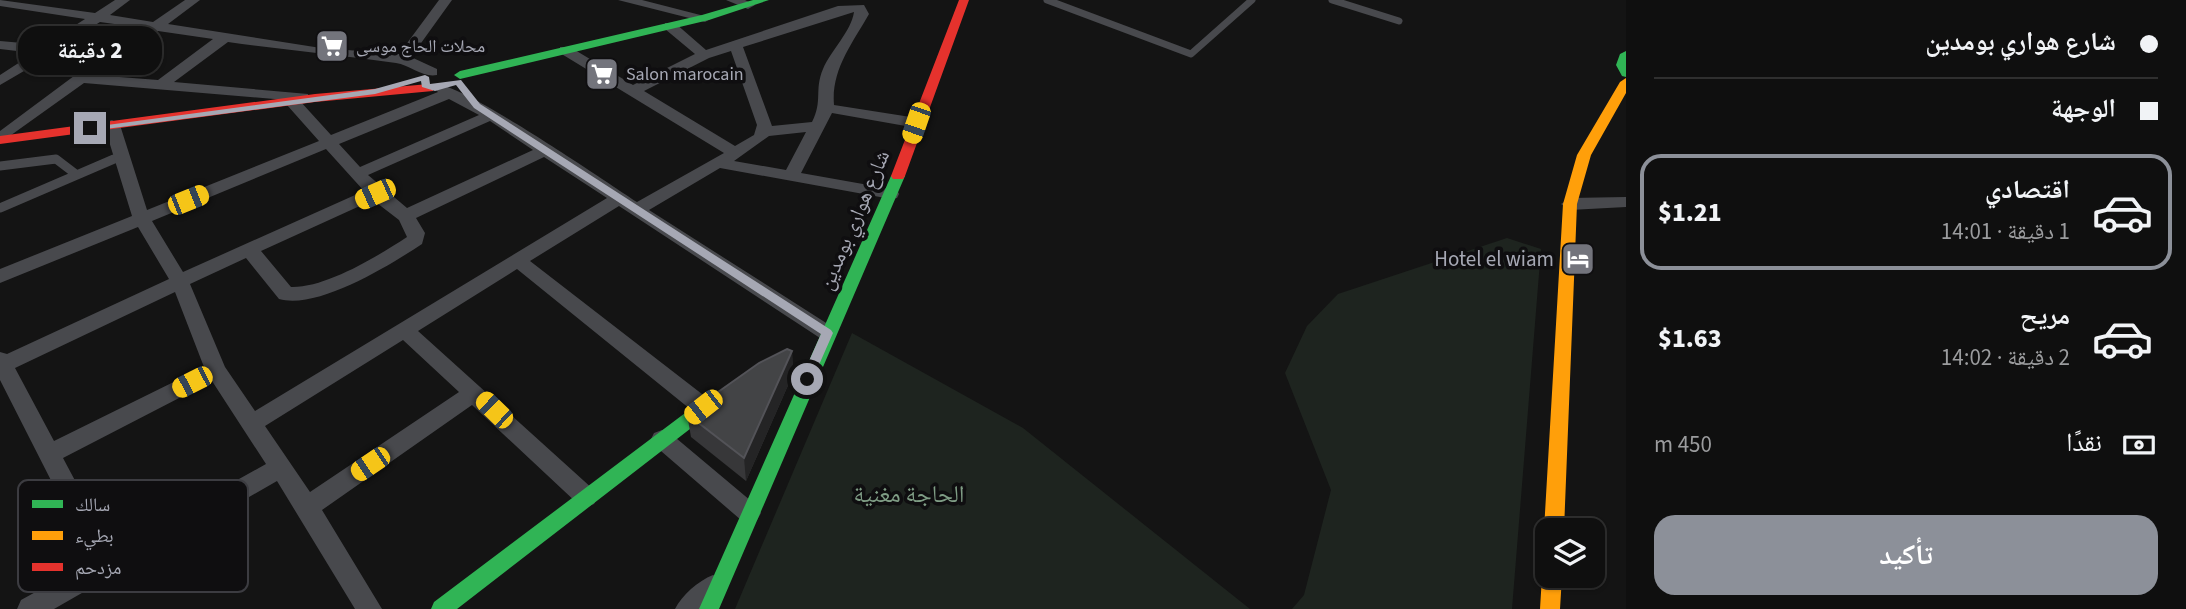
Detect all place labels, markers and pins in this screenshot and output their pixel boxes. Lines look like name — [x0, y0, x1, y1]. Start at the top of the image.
supermarket icon: محلات الحاج موسى — [313, 27, 351, 65]
place label: محلات الحاج موسى — [356, 34, 485, 59]
supermarket icon: Salon marocain — [583, 55, 621, 93]
place label: Salon marocain — [626, 62, 744, 87]
hotel icon: Hotel el wiam — [1559, 240, 1597, 278]
place label: Hotel el wiam — [1434, 244, 1554, 274]

